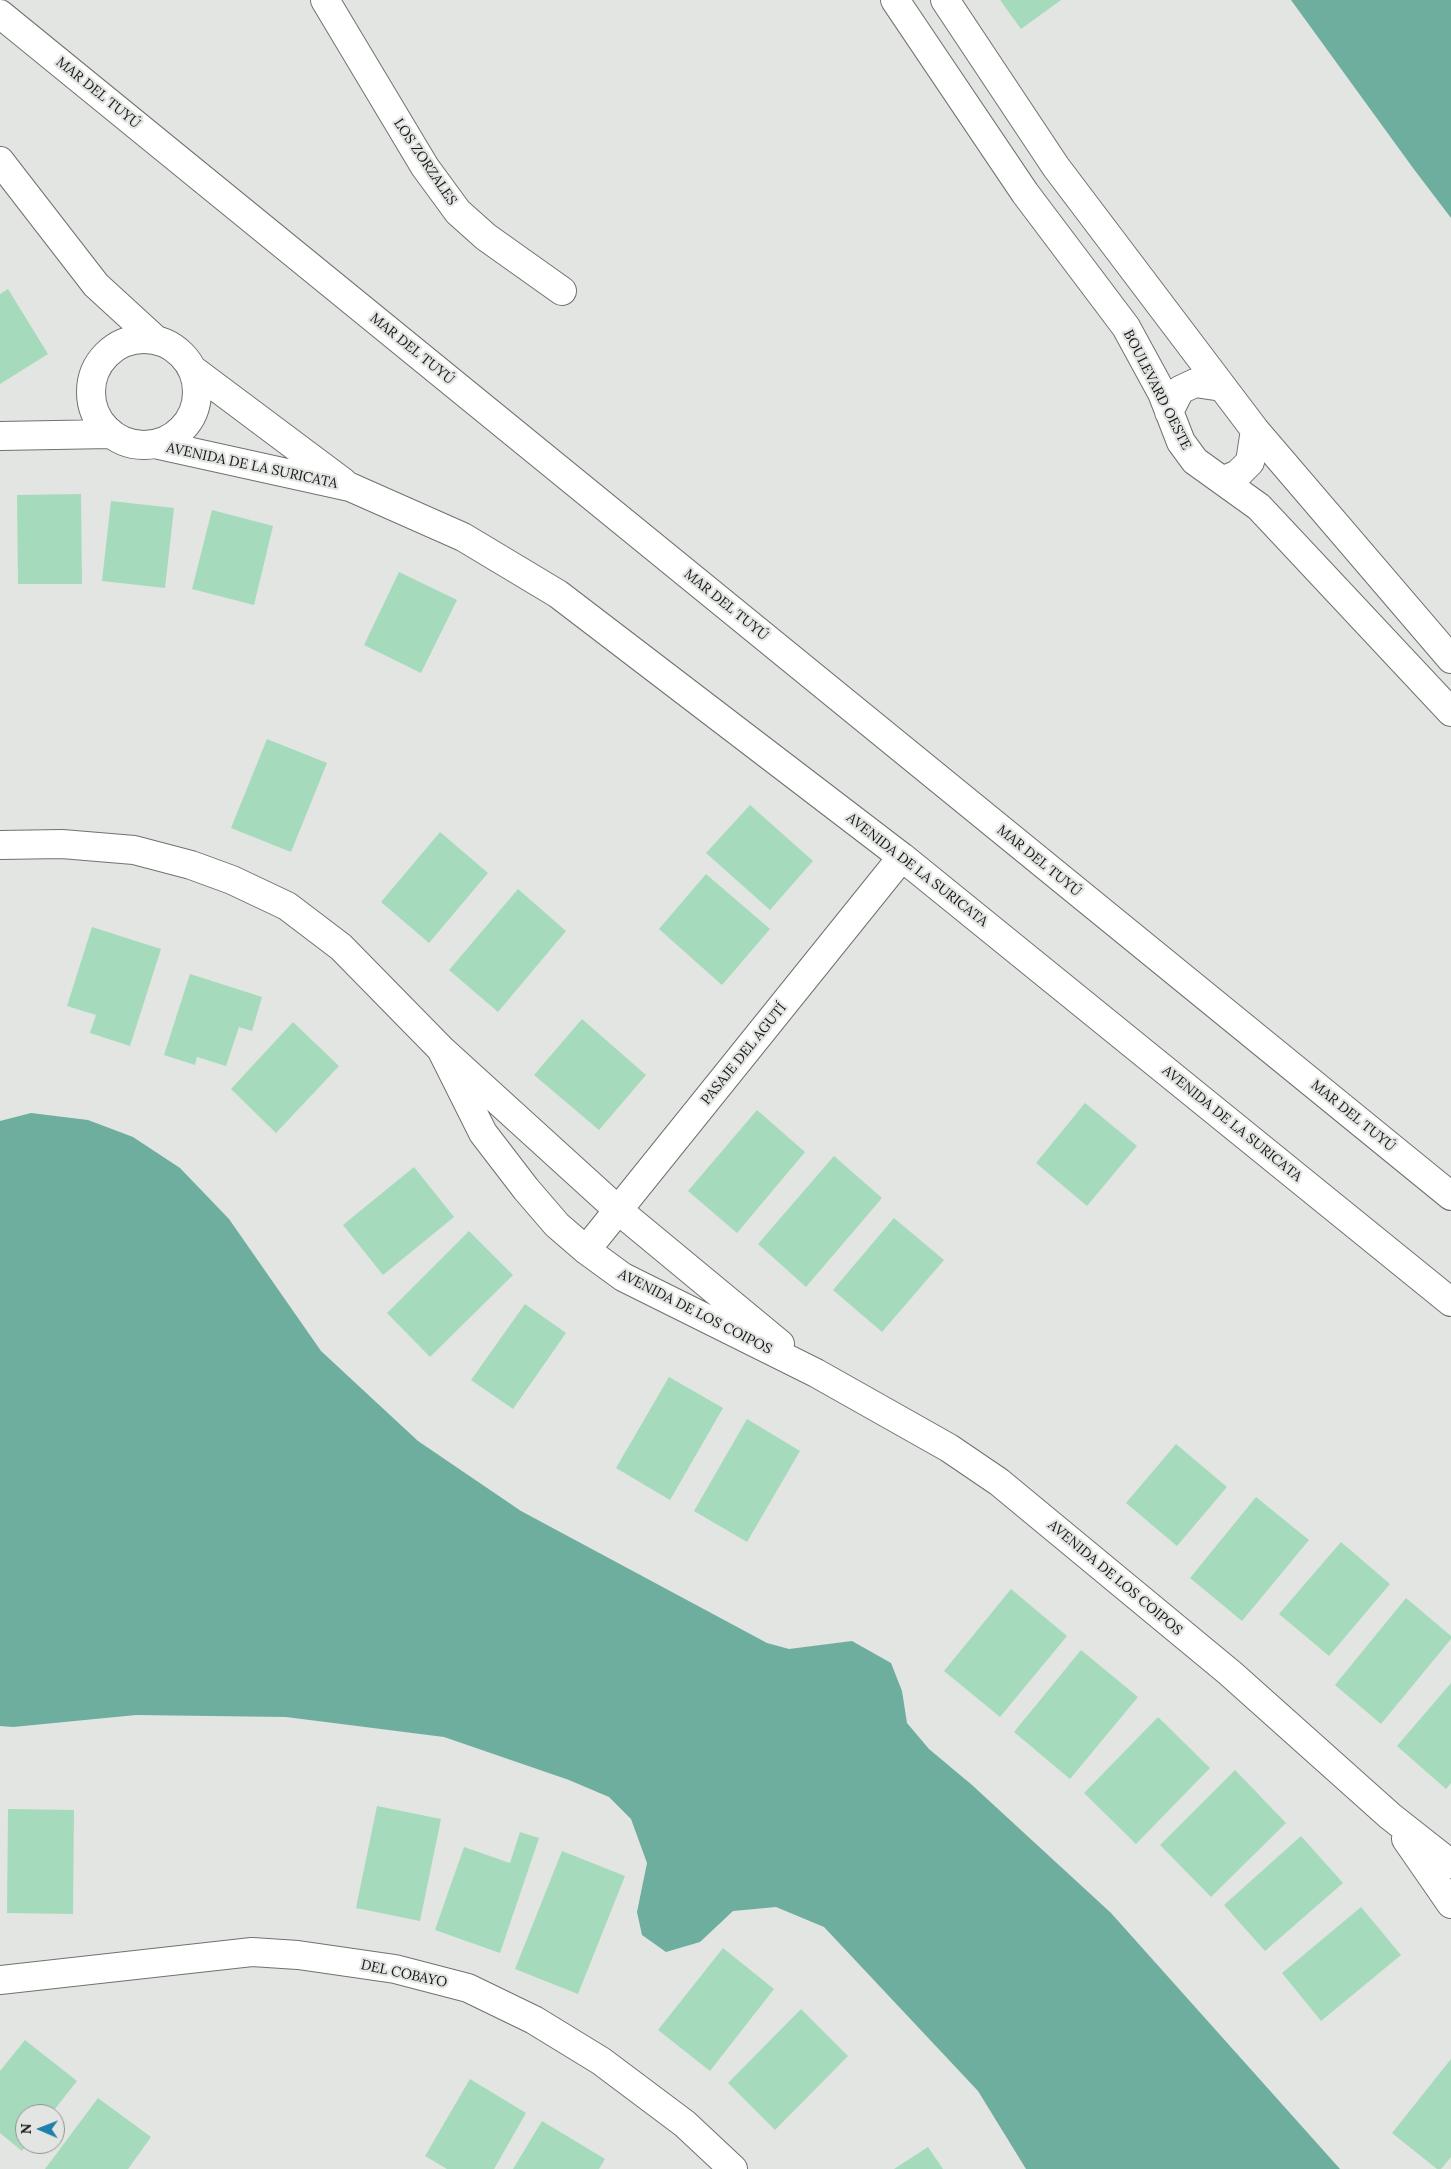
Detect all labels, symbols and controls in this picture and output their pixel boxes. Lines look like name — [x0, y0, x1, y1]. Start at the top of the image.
street label: MAR DEL TUYÚ — [52, 54, 144, 132]
street label: LOS ZORZALES — [390, 116, 460, 208]
street label: MAR DEL TUYÚ — [366, 310, 458, 388]
street label: BOULEVARD OESTE — [1119, 327, 1195, 453]
street label: AVENIDA DE LA SURICATA — [165, 440, 339, 492]
street label: MAR DEL TUYÚ — [680, 566, 772, 644]
street label: AVENIDA DE LA SURICATA — [843, 810, 991, 930]
street label: MAR DEL TUYÚ — [993, 822, 1085, 900]
street label: PASAJE DEL AGUTÍ — [698, 1000, 790, 1108]
street label: AVENIDA DE LA SURICATA — [1159, 1062, 1305, 1186]
street label: MAR DEL TUYÚ — [1307, 1077, 1399, 1155]
street label: AVENIDA DE LOS COIPOS — [615, 1266, 775, 1358]
street label: AVENIDA DE LOS COIPOS — [1044, 1517, 1186, 1639]
street label: DEL COBAYO — [359, 1957, 449, 1991]
north arrow — [15, 2104, 65, 2154]
text: N — [17, 2123, 35, 2134]

